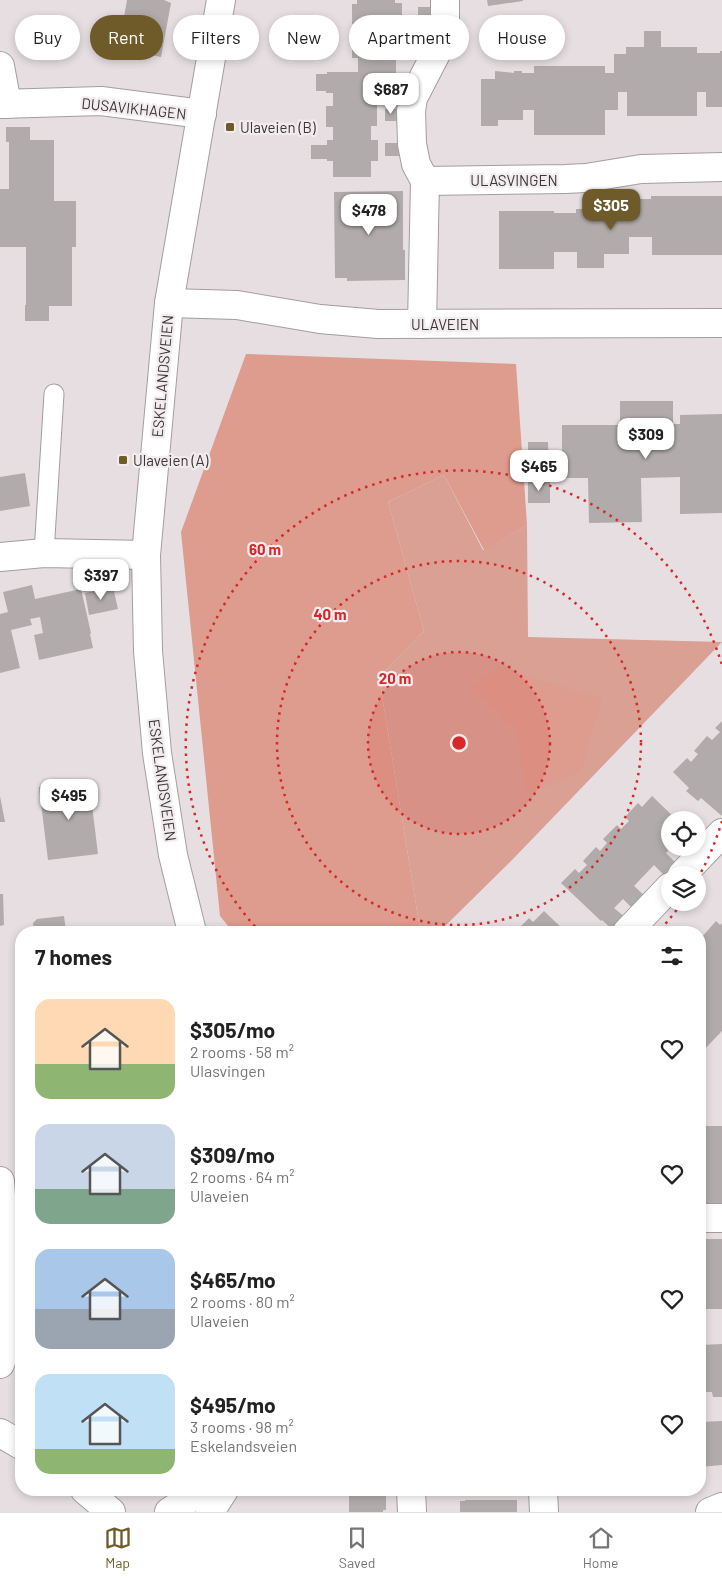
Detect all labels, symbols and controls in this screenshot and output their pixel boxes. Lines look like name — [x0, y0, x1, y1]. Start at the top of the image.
chip: Buy — [15, 15, 80, 60]
chip: Rent — [90, 15, 163, 60]
chip: Filters — [173, 15, 259, 60]
chip: New — [269, 15, 339, 60]
chip: Apartment — [349, 15, 469, 60]
chip: House — [479, 15, 565, 60]
pin: $687 — [361, 72, 421, 115]
text: $687 — [374, 79, 408, 98]
street label: DUSAVIKHAGEN — [81, 94, 187, 122]
place label: Ulaveien (B) — [240, 118, 316, 136]
marker: Ulaveien (B) — [224, 121, 236, 133]
street label: ULASVINGEN — [470, 171, 558, 189]
pin: $305 — [581, 188, 641, 231]
pin: $478 — [339, 194, 399, 236]
text: $305 — [593, 195, 629, 214]
text: $478 — [352, 200, 386, 219]
street label: ESKELANDSVEIEN — [148, 314, 176, 438]
street label: ULAVEIEN — [411, 315, 479, 333]
pin: $309 — [616, 418, 676, 460]
text: $309 — [628, 424, 664, 443]
pin: $465 — [509, 450, 569, 492]
place label: Ulaveien (A) — [133, 451, 209, 469]
marker: Ulaveien (A) — [117, 454, 129, 466]
text: $465 — [521, 456, 557, 475]
text: 60 m — [249, 540, 281, 558]
pin: $397 — [71, 558, 131, 601]
text: $397 — [84, 565, 118, 584]
text: 40 m — [313, 605, 347, 623]
text: 20 m — [379, 669, 411, 687]
street label: ESKELANDSVEIEN — [146, 718, 180, 842]
centre of rings — [450, 734, 468, 752]
pin: $495 — [39, 778, 99, 821]
text: $495 — [51, 785, 87, 804]
map controls — [661, 811, 706, 911]
button: locate — [661, 811, 706, 856]
button: layers — [661, 866, 706, 911]
icon: filters — [658, 942, 686, 970]
text: 7 homes — [35, 944, 112, 969]
text: $305/mo — [190, 1017, 275, 1042]
icon: home — [75, 1019, 135, 1079]
icon: heart — [658, 1035, 686, 1063]
text: 2 rooms · 58 m² — [190, 1042, 294, 1061]
text: Ulasvingen — [190, 1061, 265, 1080]
text: $309/mo — [190, 1142, 275, 1167]
icon: home — [75, 1144, 135, 1204]
icon: heart — [658, 1160, 686, 1188]
text: 2 rooms · 64 m² — [190, 1167, 294, 1186]
text: Ulaveien — [190, 1186, 249, 1205]
text: $465/mo — [190, 1267, 276, 1292]
icon: home — [75, 1269, 135, 1329]
icon: heart — [658, 1285, 686, 1313]
text: 2 rooms · 80 m² — [190, 1292, 295, 1311]
text: Ulaveien — [190, 1311, 249, 1330]
text: $495/mo — [190, 1392, 276, 1417]
icon: home — [75, 1394, 135, 1454]
icon: heart — [658, 1410, 686, 1438]
text: 3 rooms · 98 m² — [190, 1417, 294, 1436]
text: Eskelandsveien — [190, 1436, 297, 1455]
tab: Map — [104, 1524, 132, 1571]
tab: Saved — [339, 1524, 376, 1571]
tab: Home — [583, 1524, 618, 1571]

